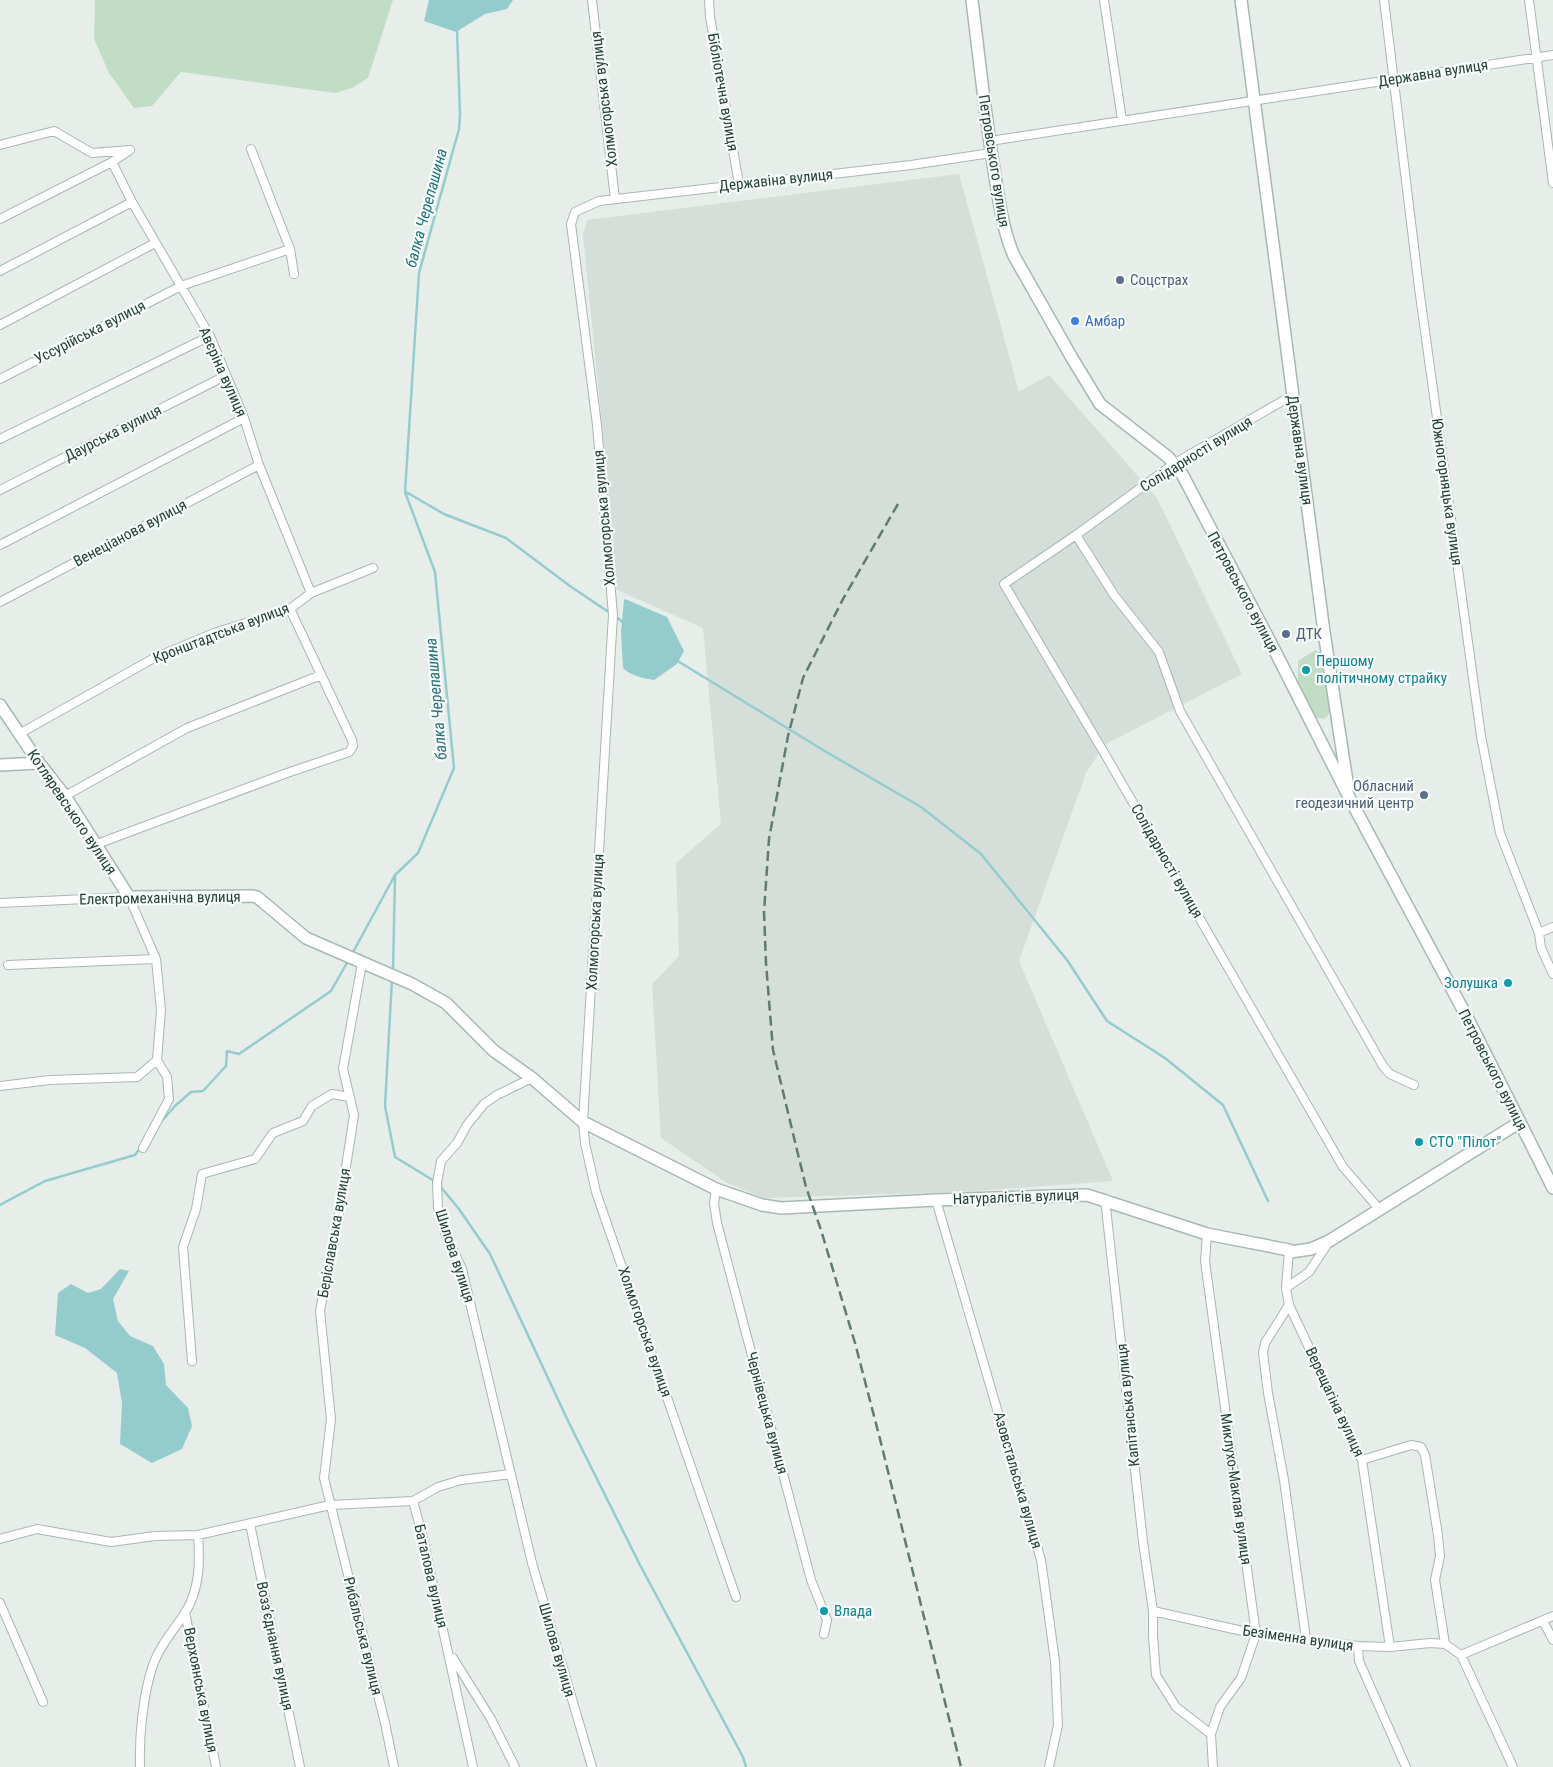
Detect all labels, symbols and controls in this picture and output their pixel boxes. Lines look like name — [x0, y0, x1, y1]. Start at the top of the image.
street label: Холмогорська вулиця — [587, 30, 621, 168]
street label: Бібліотечна вулиця — [704, 32, 742, 152]
street label: Державна вулиця — [1377, 55, 1489, 91]
street label: Петровського вулиця — [975, 93, 1013, 229]
water label: балка Черепашина — [401, 146, 451, 270]
street label: Державіна вулиця — [718, 165, 834, 195]
place label: Соцстрах — [1130, 271, 1189, 289]
marker: Соцстрах — [1114, 274, 1126, 286]
street label: Уссурійська вулиця — [31, 296, 149, 368]
place label: Амбар — [1085, 312, 1125, 330]
marker: Амбар — [1069, 315, 1081, 327]
street label: Авєріна вулиця — [195, 324, 251, 420]
street label: Державна вулиця — [1283, 394, 1317, 506]
street label: Даурська вулиця — [61, 401, 165, 465]
street label: Солідарності вулиця — [1137, 412, 1255, 496]
street label: Южногорняцька вулиця — [1428, 417, 1466, 567]
street label: Холмогорська вулиця — [589, 449, 619, 587]
street label: Венеціанова вулиця — [70, 496, 190, 570]
street label: Петровського вулиця — [1204, 529, 1282, 655]
street label: Кронштадтська вулиця — [150, 599, 292, 667]
place label: ДТК — [1296, 625, 1322, 643]
marker: ДТК — [1280, 628, 1292, 640]
water label: балка Черепашина — [421, 637, 451, 761]
place label: Першому політичному страйку — [1316, 652, 1447, 687]
marker: Першому політичному страйку — [1300, 664, 1312, 676]
street label: Котляревського вулиця — [23, 746, 121, 878]
place label: Обласний геодезичний центр — [1295, 777, 1414, 812]
marker: Обласний геодезичний центр — [1418, 789, 1430, 801]
street label: Солідарності вулиця — [1127, 801, 1207, 921]
street label: Холмогорська вулиця — [582, 853, 608, 991]
street label: Електромеханічна вулиця — [79, 888, 241, 908]
place label: Золушка — [1444, 974, 1498, 992]
marker: Золушка — [1502, 977, 1514, 989]
street label: Петровського вулиця — [1455, 1006, 1531, 1134]
place label: СТО "Пілот" — [1429, 1133, 1501, 1151]
marker: СТО "Пілот" — [1413, 1136, 1425, 1148]
street label: Беріславська вулиця — [314, 1167, 354, 1299]
street label: Натуралістів вулиця — [953, 1186, 1079, 1208]
street label: Шилова вулиця — [431, 1207, 479, 1305]
street label: Холмогорська вулиця — [614, 1264, 676, 1400]
street label: Капітанська вулиця — [1113, 1343, 1143, 1467]
street label: Верещагіна вулиця — [1302, 1344, 1368, 1460]
street label: Чернівецька вулиця — [742, 1350, 792, 1476]
street label: Азовстальська вулиця — [990, 1410, 1046, 1550]
street label: Миклухо-Маклая вулиця — [1216, 1412, 1256, 1566]
street label: Баталова вулиця — [410, 1522, 452, 1630]
street label: Рибальська вулиця — [340, 1575, 386, 1697]
street label: Возз’єднання вулиця — [253, 1580, 297, 1712]
street label: Шилова вулиця — [535, 1601, 579, 1699]
place label: Влада — [834, 1602, 872, 1620]
marker: Влада — [818, 1605, 830, 1617]
street label: Безіменна вулиця — [1241, 1621, 1355, 1655]
street label: Верхоянська вулиця — [180, 1626, 222, 1754]

